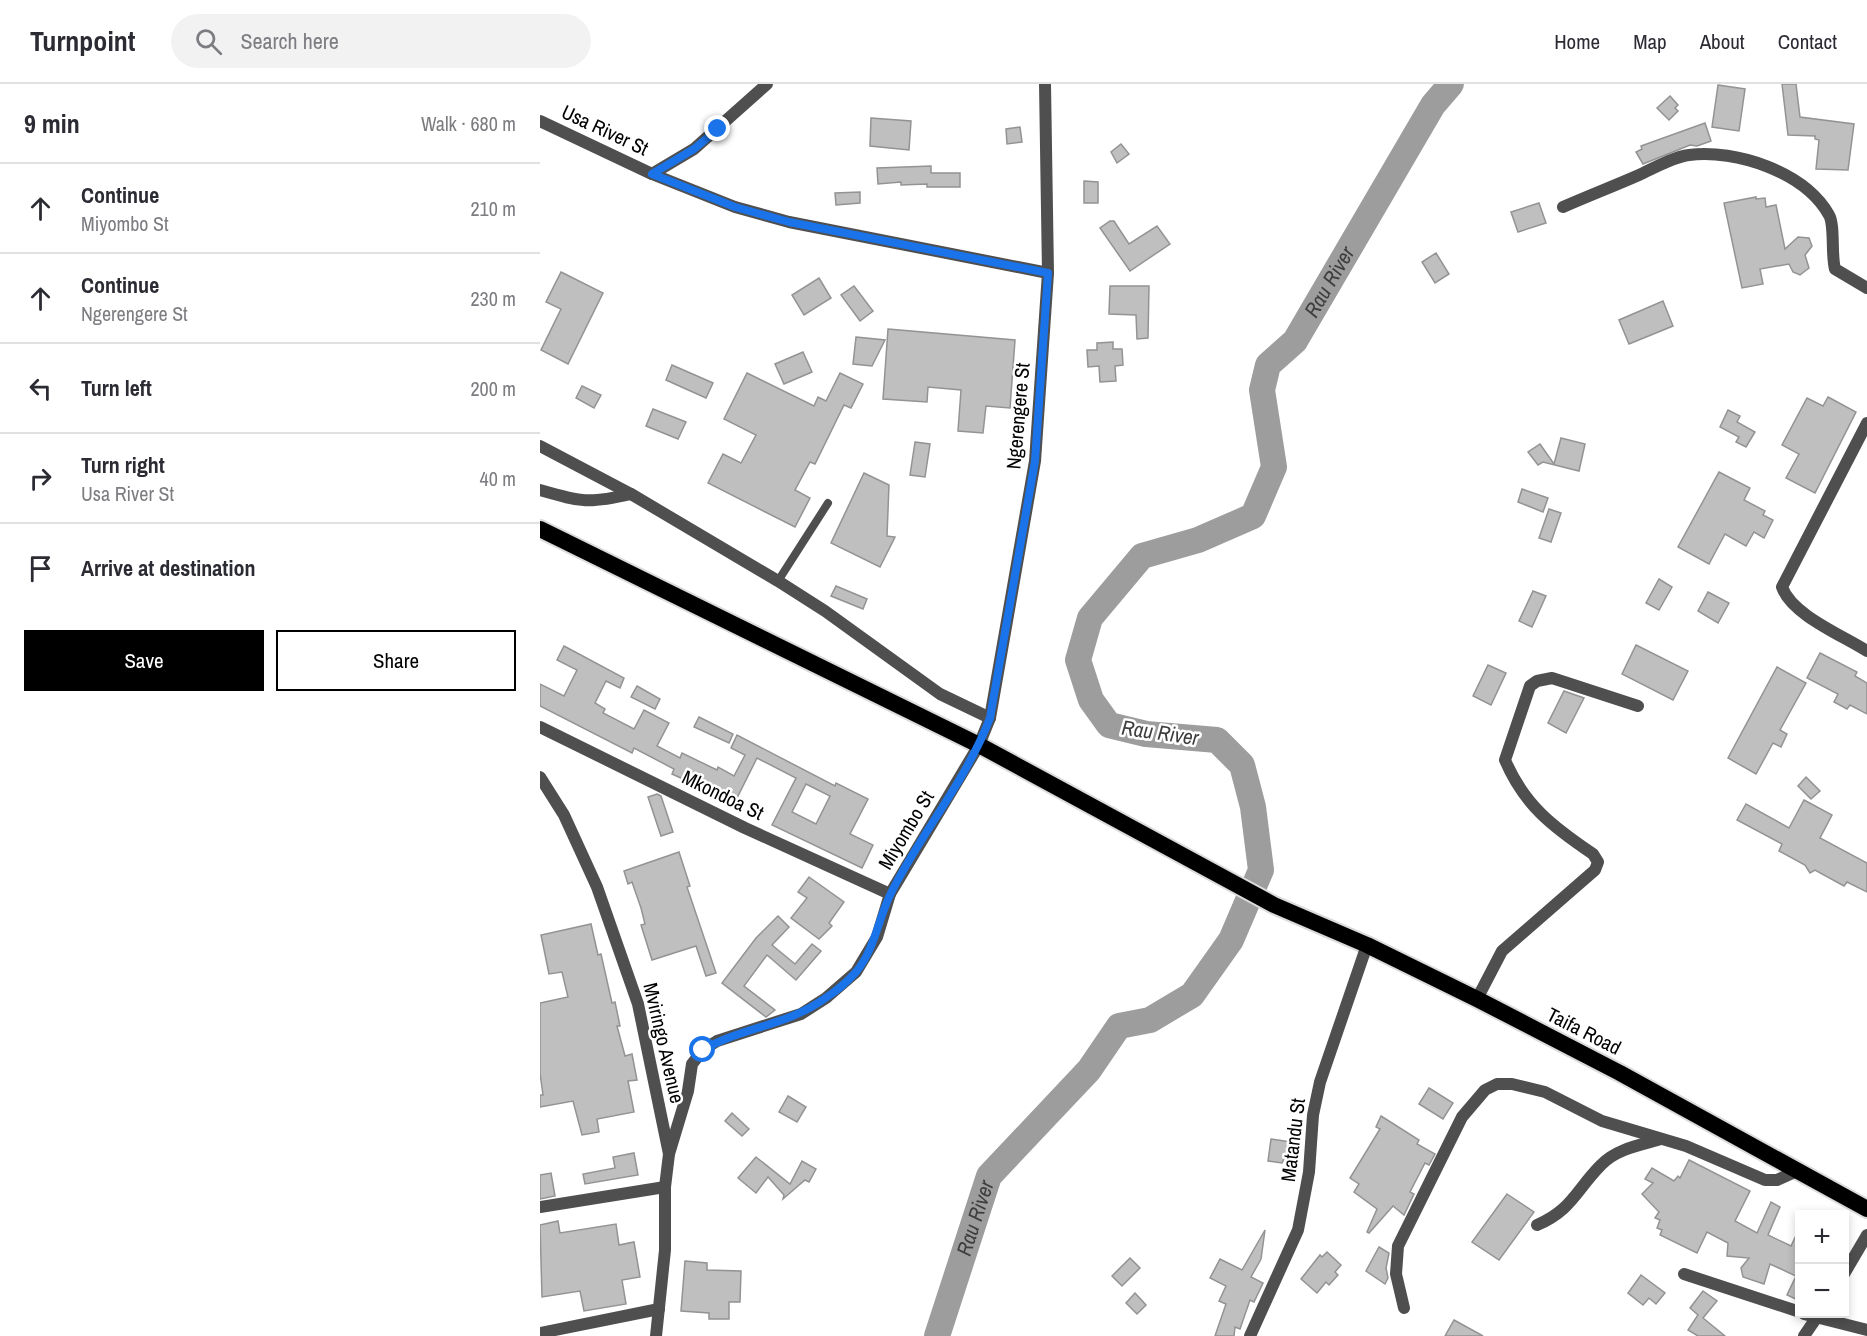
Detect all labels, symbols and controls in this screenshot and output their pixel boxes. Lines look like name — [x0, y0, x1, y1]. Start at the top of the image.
search box — [171, 14, 591, 68]
text: Turnpoint — [30, 22, 135, 60]
icon: search — [192, 25, 225, 58]
text: Search here — [240, 26, 339, 56]
text: Home — [1554, 27, 1600, 56]
text: Map — [1633, 27, 1667, 56]
text: About — [1700, 27, 1745, 56]
text: Contact — [1778, 27, 1837, 56]
street label: Usa River St — [557, 98, 653, 162]
text: 9 min — [24, 106, 80, 141]
text: Walk · 680 m — [421, 110, 516, 137]
route end — [704, 115, 730, 141]
text: Continue — [81, 180, 159, 210]
icon: ahead — [24, 192, 57, 225]
text: 210 m — [470, 195, 516, 222]
text: Miyombo St — [81, 210, 169, 237]
water label: Rau River — [1297, 240, 1362, 323]
text: Continue — [81, 270, 159, 300]
icon: ahead — [24, 282, 57, 315]
text: 230 m — [470, 285, 516, 312]
text: Ngerengere St — [81, 300, 188, 327]
street label: Ngerengere St — [999, 361, 1036, 470]
icon: left — [24, 372, 57, 405]
text: Turn left — [81, 373, 152, 403]
text: 200 m — [470, 375, 516, 402]
text: Turn right — [81, 450, 165, 480]
icon: right — [24, 462, 57, 495]
text: 40 m — [480, 465, 516, 492]
text: Usa River St — [81, 480, 174, 507]
icon: arrive — [24, 552, 57, 585]
text: Arrive at destination — [81, 553, 255, 583]
button: Save — [24, 630, 264, 691]
button: Share — [276, 630, 516, 691]
water label: Rau River — [1120, 713, 1202, 752]
street label: Mkondoa St — [678, 763, 769, 826]
street label: Miyombo St — [871, 785, 940, 874]
street label: Mviringo Avenue — [638, 980, 691, 1106]
street label: Taifa Road — [1543, 1000, 1626, 1061]
route start — [689, 1036, 715, 1062]
street label: Matandu St — [1274, 1096, 1311, 1183]
water label: Rau River — [949, 1175, 1001, 1259]
map controls — [1795, 1210, 1849, 1318]
button: + — [1795, 1210, 1849, 1264]
button: − — [1795, 1264, 1849, 1318]

